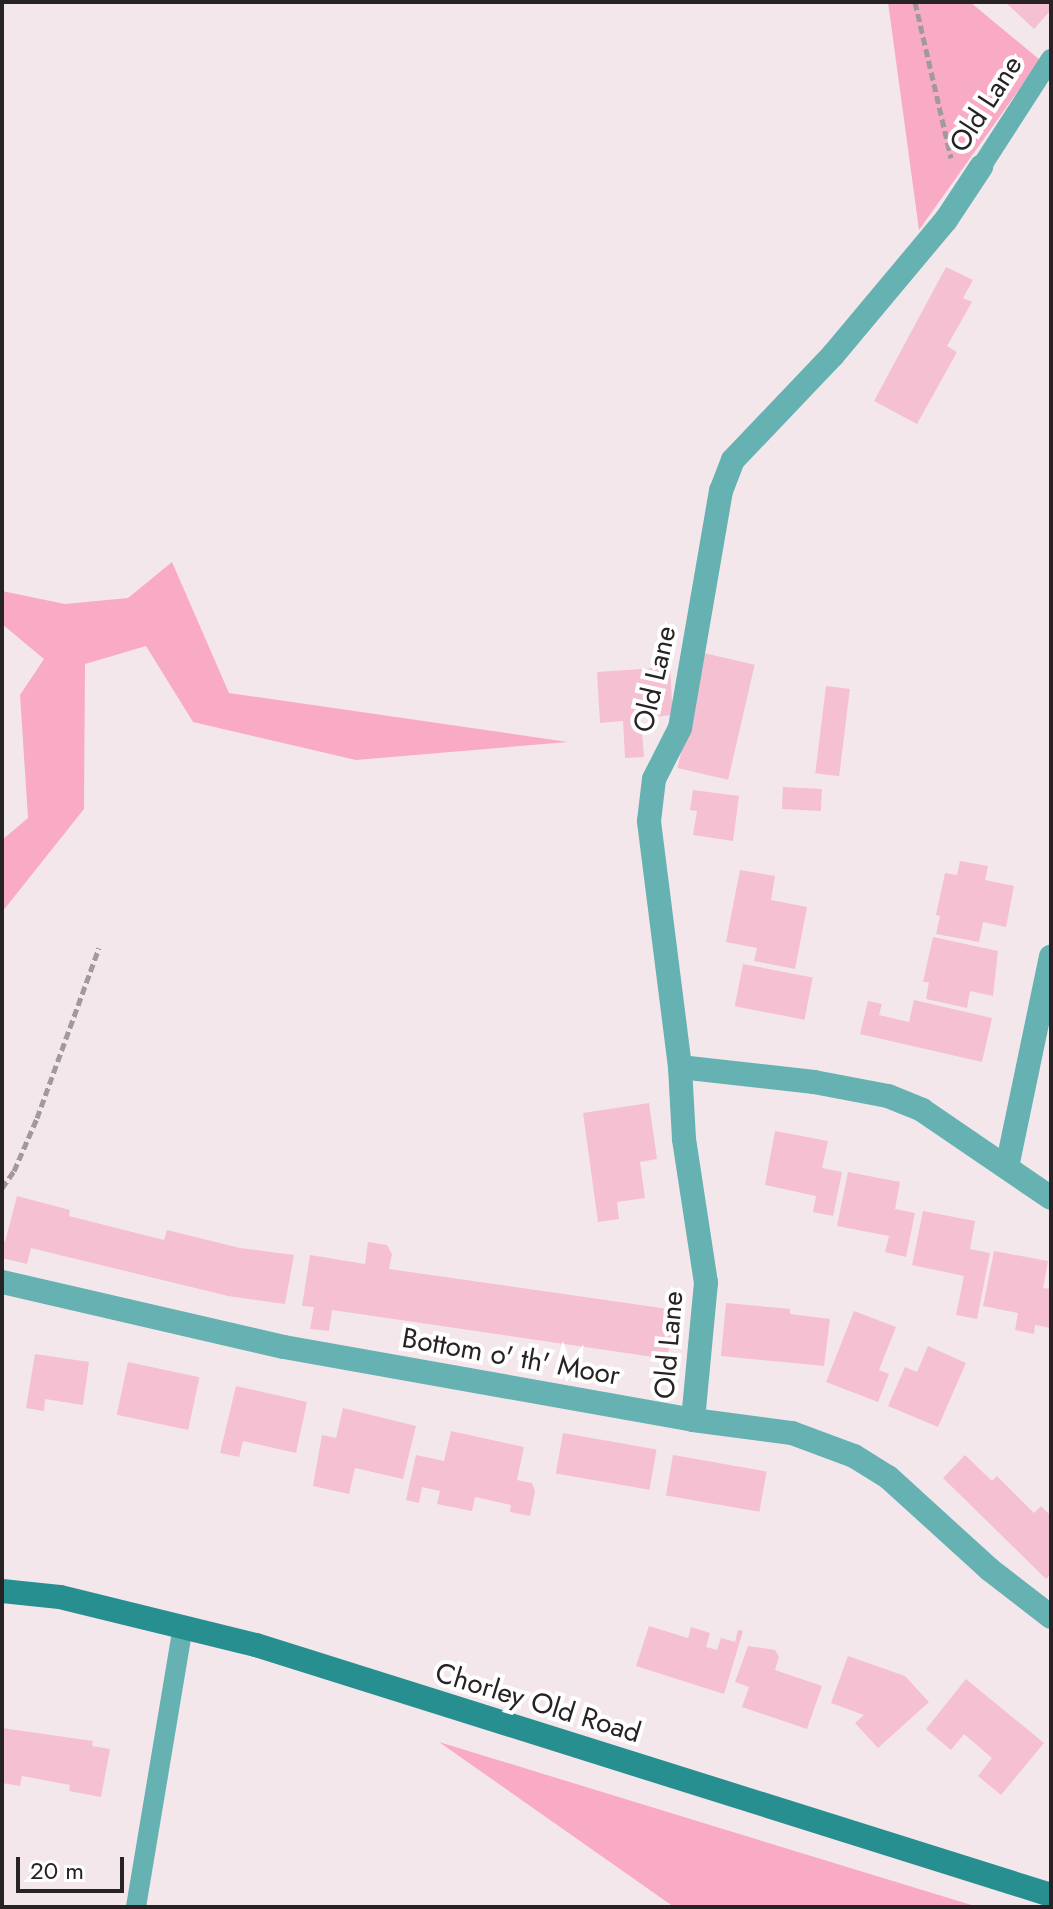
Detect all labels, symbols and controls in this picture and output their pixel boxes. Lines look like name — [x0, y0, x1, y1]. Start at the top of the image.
street label: Old Lane — [942, 50, 1030, 158]
street label: Old Lane — [626, 623, 684, 735]
street label: Old Lane — [648, 1290, 690, 1400]
street label: Bottom o' th' Moor — [399, 1321, 623, 1393]
street label: Chorley Old Road — [431, 1656, 645, 1750]
scale bar — [20, 1841, 128, 1891]
text: 20 m — [30, 1853, 84, 1888]

